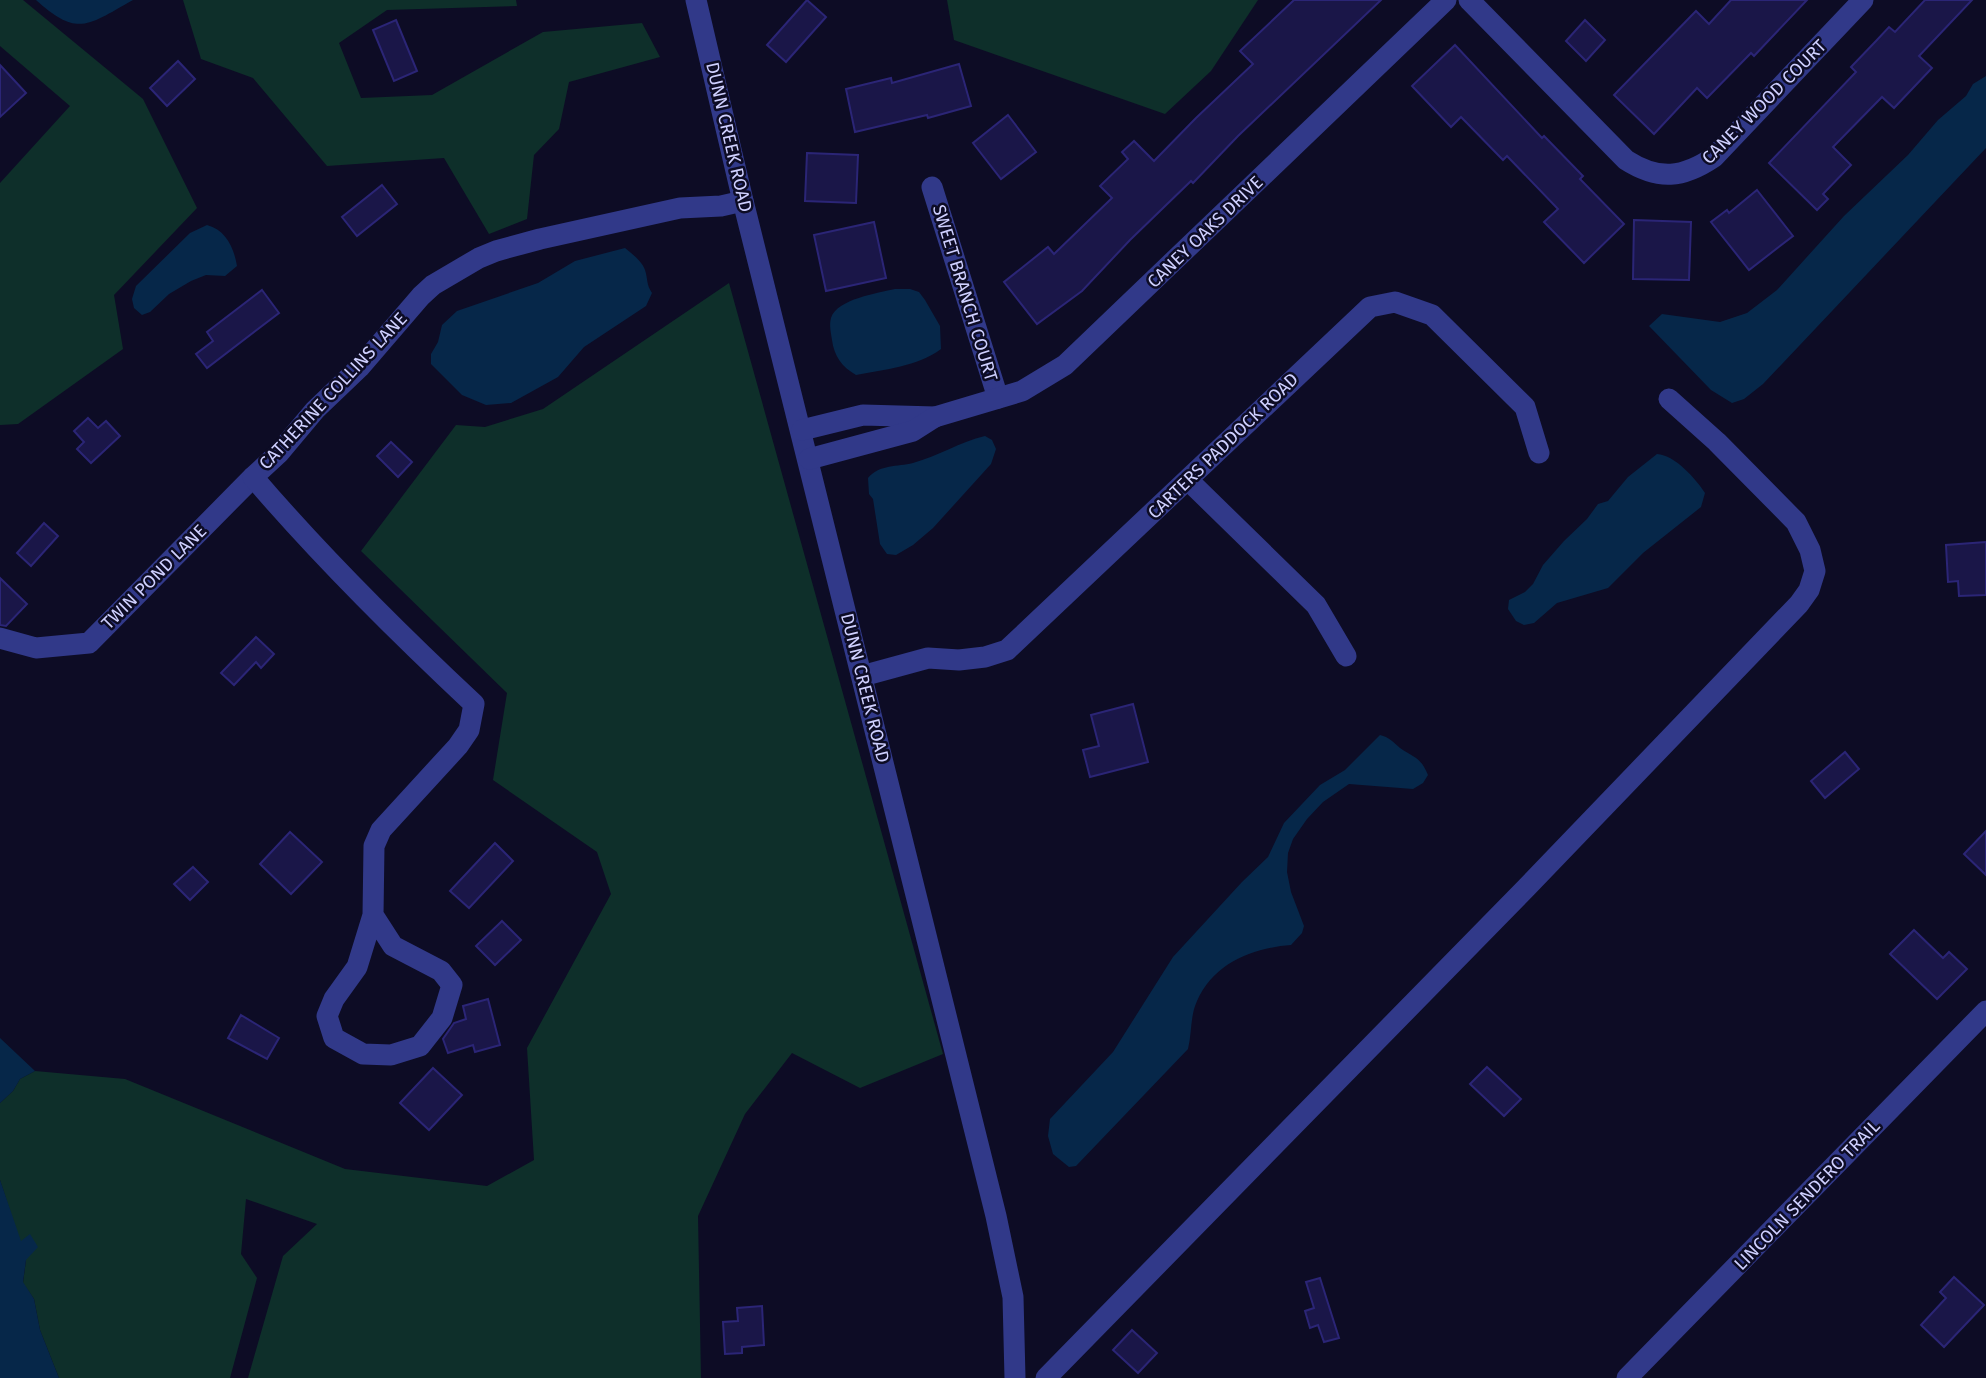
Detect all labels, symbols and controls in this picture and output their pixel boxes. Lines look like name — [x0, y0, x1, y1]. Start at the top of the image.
street label: CANEY WOOD COURT — [1697, 35, 1831, 169]
street label: DUNN CREEK ROAD — [701, 60, 757, 214]
street label: CANEY OAKS DRIVE — [1143, 171, 1267, 293]
street label: SWEET BRANCH COURT — [928, 202, 1003, 385]
street label: CATHERINE COLLINS LANE — [254, 308, 412, 474]
street label: CARTERS PADDOCK ROAD — [1143, 368, 1303, 524]
street label: TWIN POND LANE — [97, 520, 211, 634]
street label: DUNN CREEK ROAD — [836, 611, 894, 765]
street label: LINCOLN SENDERO TRAIL — [1729, 1115, 1885, 1275]

